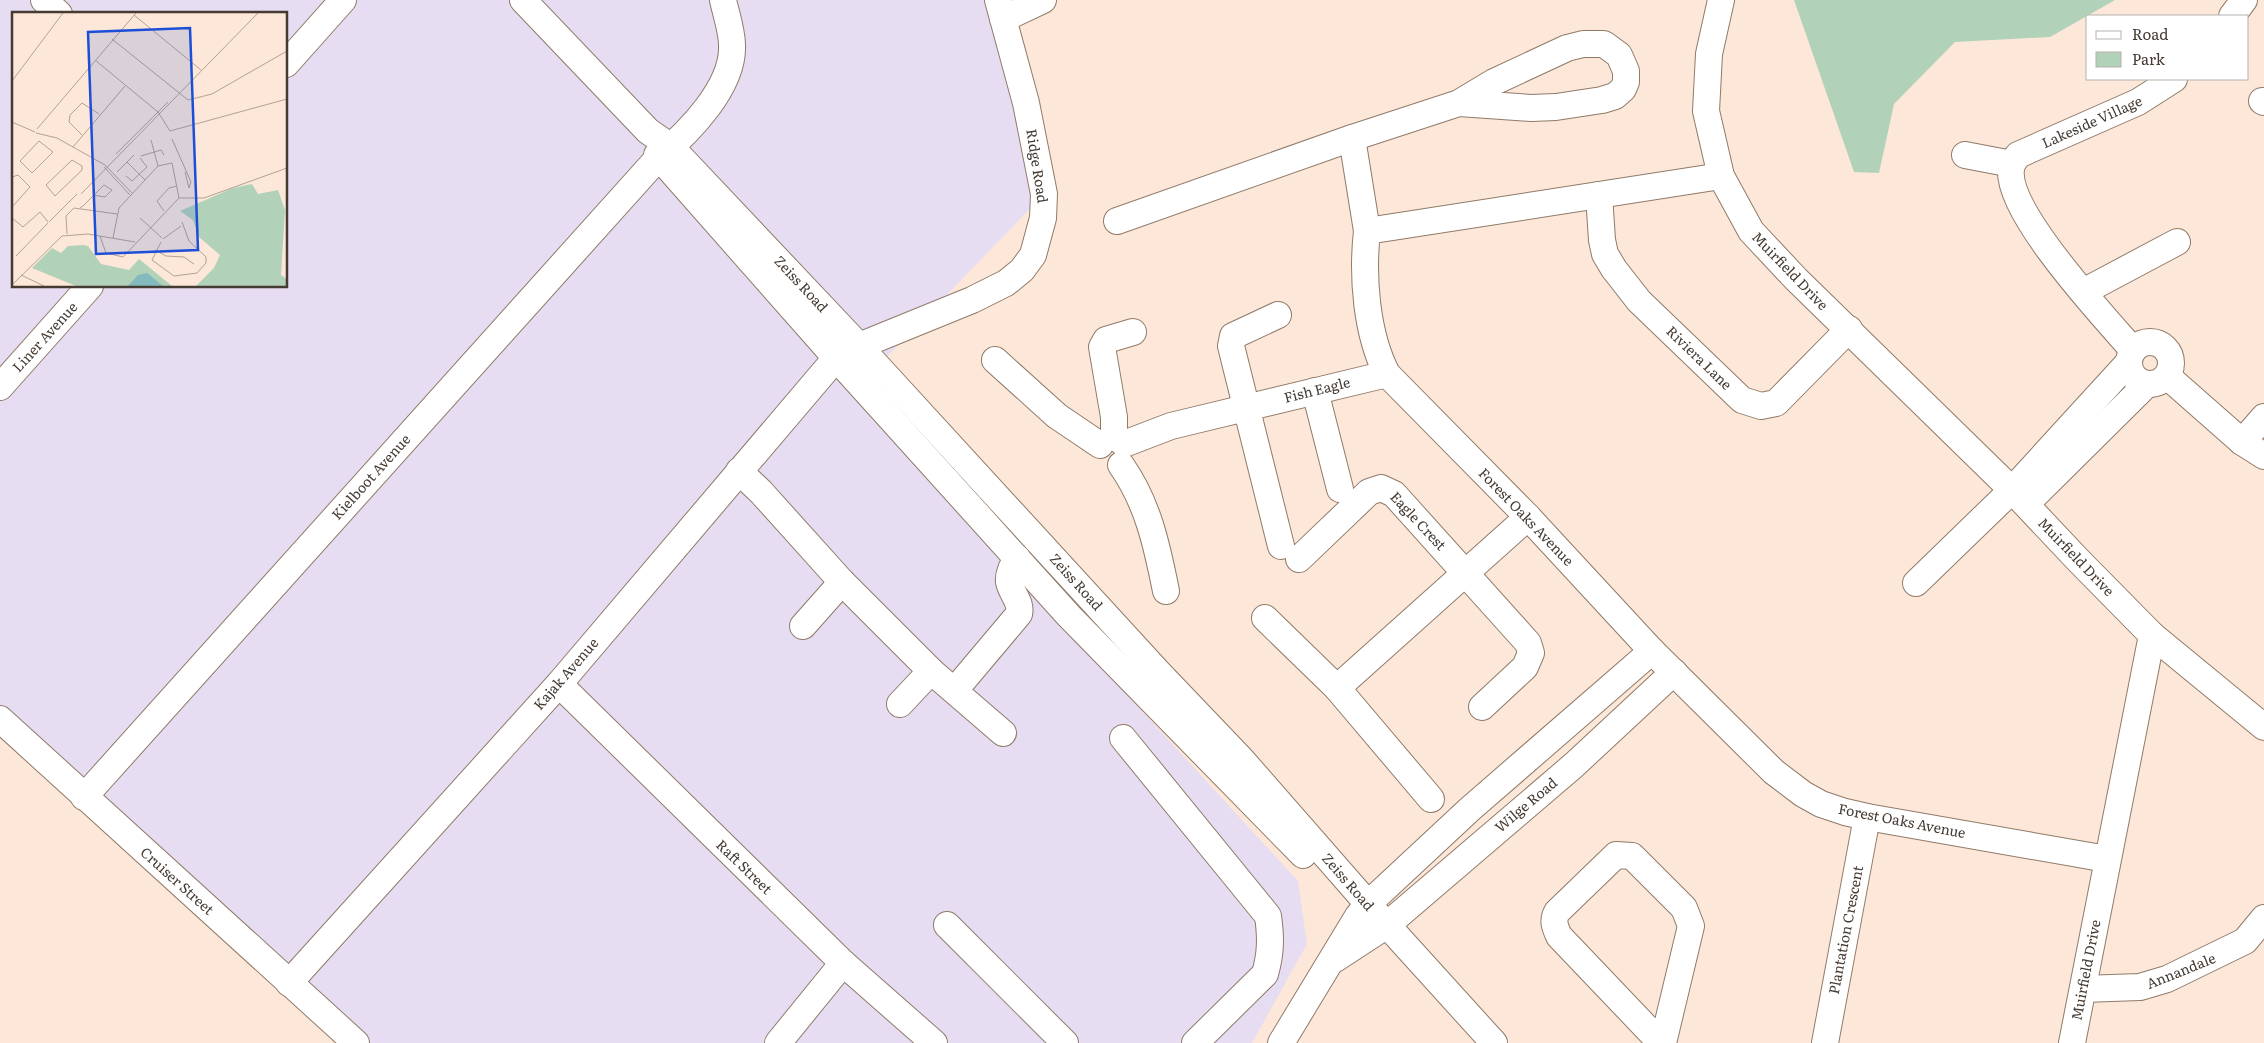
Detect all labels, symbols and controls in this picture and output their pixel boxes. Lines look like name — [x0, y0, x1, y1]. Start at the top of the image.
inset map — [12, 12, 288, 288]
legend — [2086, 15, 2249, 80]
text: Road — [2132, 22, 2168, 45]
text: Park — [2132, 47, 2166, 70]
street label: Lakeside Village — [2038, 90, 2145, 152]
street label: Ridge Road — [1022, 127, 1054, 205]
street label: Muirfield Drive — [1748, 227, 1833, 314]
street label: Zeiss Road — [770, 251, 833, 316]
street label: Liner Avenue — [7, 297, 81, 376]
street label: Riviera Lane — [1662, 321, 1737, 394]
street label: Fish Eagle — [1282, 371, 1352, 407]
street label: Kielboot Avenue — [326, 429, 414, 524]
street label: Forest Oaks Avenue — [1475, 463, 1579, 570]
street label: Eagle Crest — [1386, 486, 1451, 554]
street label: Muirfield Drive — [2034, 513, 2119, 600]
street label: Zeiss Road — [1046, 548, 1108, 615]
street label: Kajak Avenue — [528, 633, 602, 714]
street label: Wilge Road — [1490, 772, 1561, 836]
street label: Forest Oaks Avenue — [1837, 798, 1968, 842]
street label: Raft Street — [712, 835, 777, 898]
street label: Cruiser Street — [136, 842, 219, 919]
street label: Zeiss Road — [1318, 848, 1380, 915]
street label: Plantation Crescent — [1823, 863, 1867, 996]
street label: Muirfield Drive — [2065, 918, 2105, 1022]
street label: Annandale — [2143, 947, 2218, 993]

